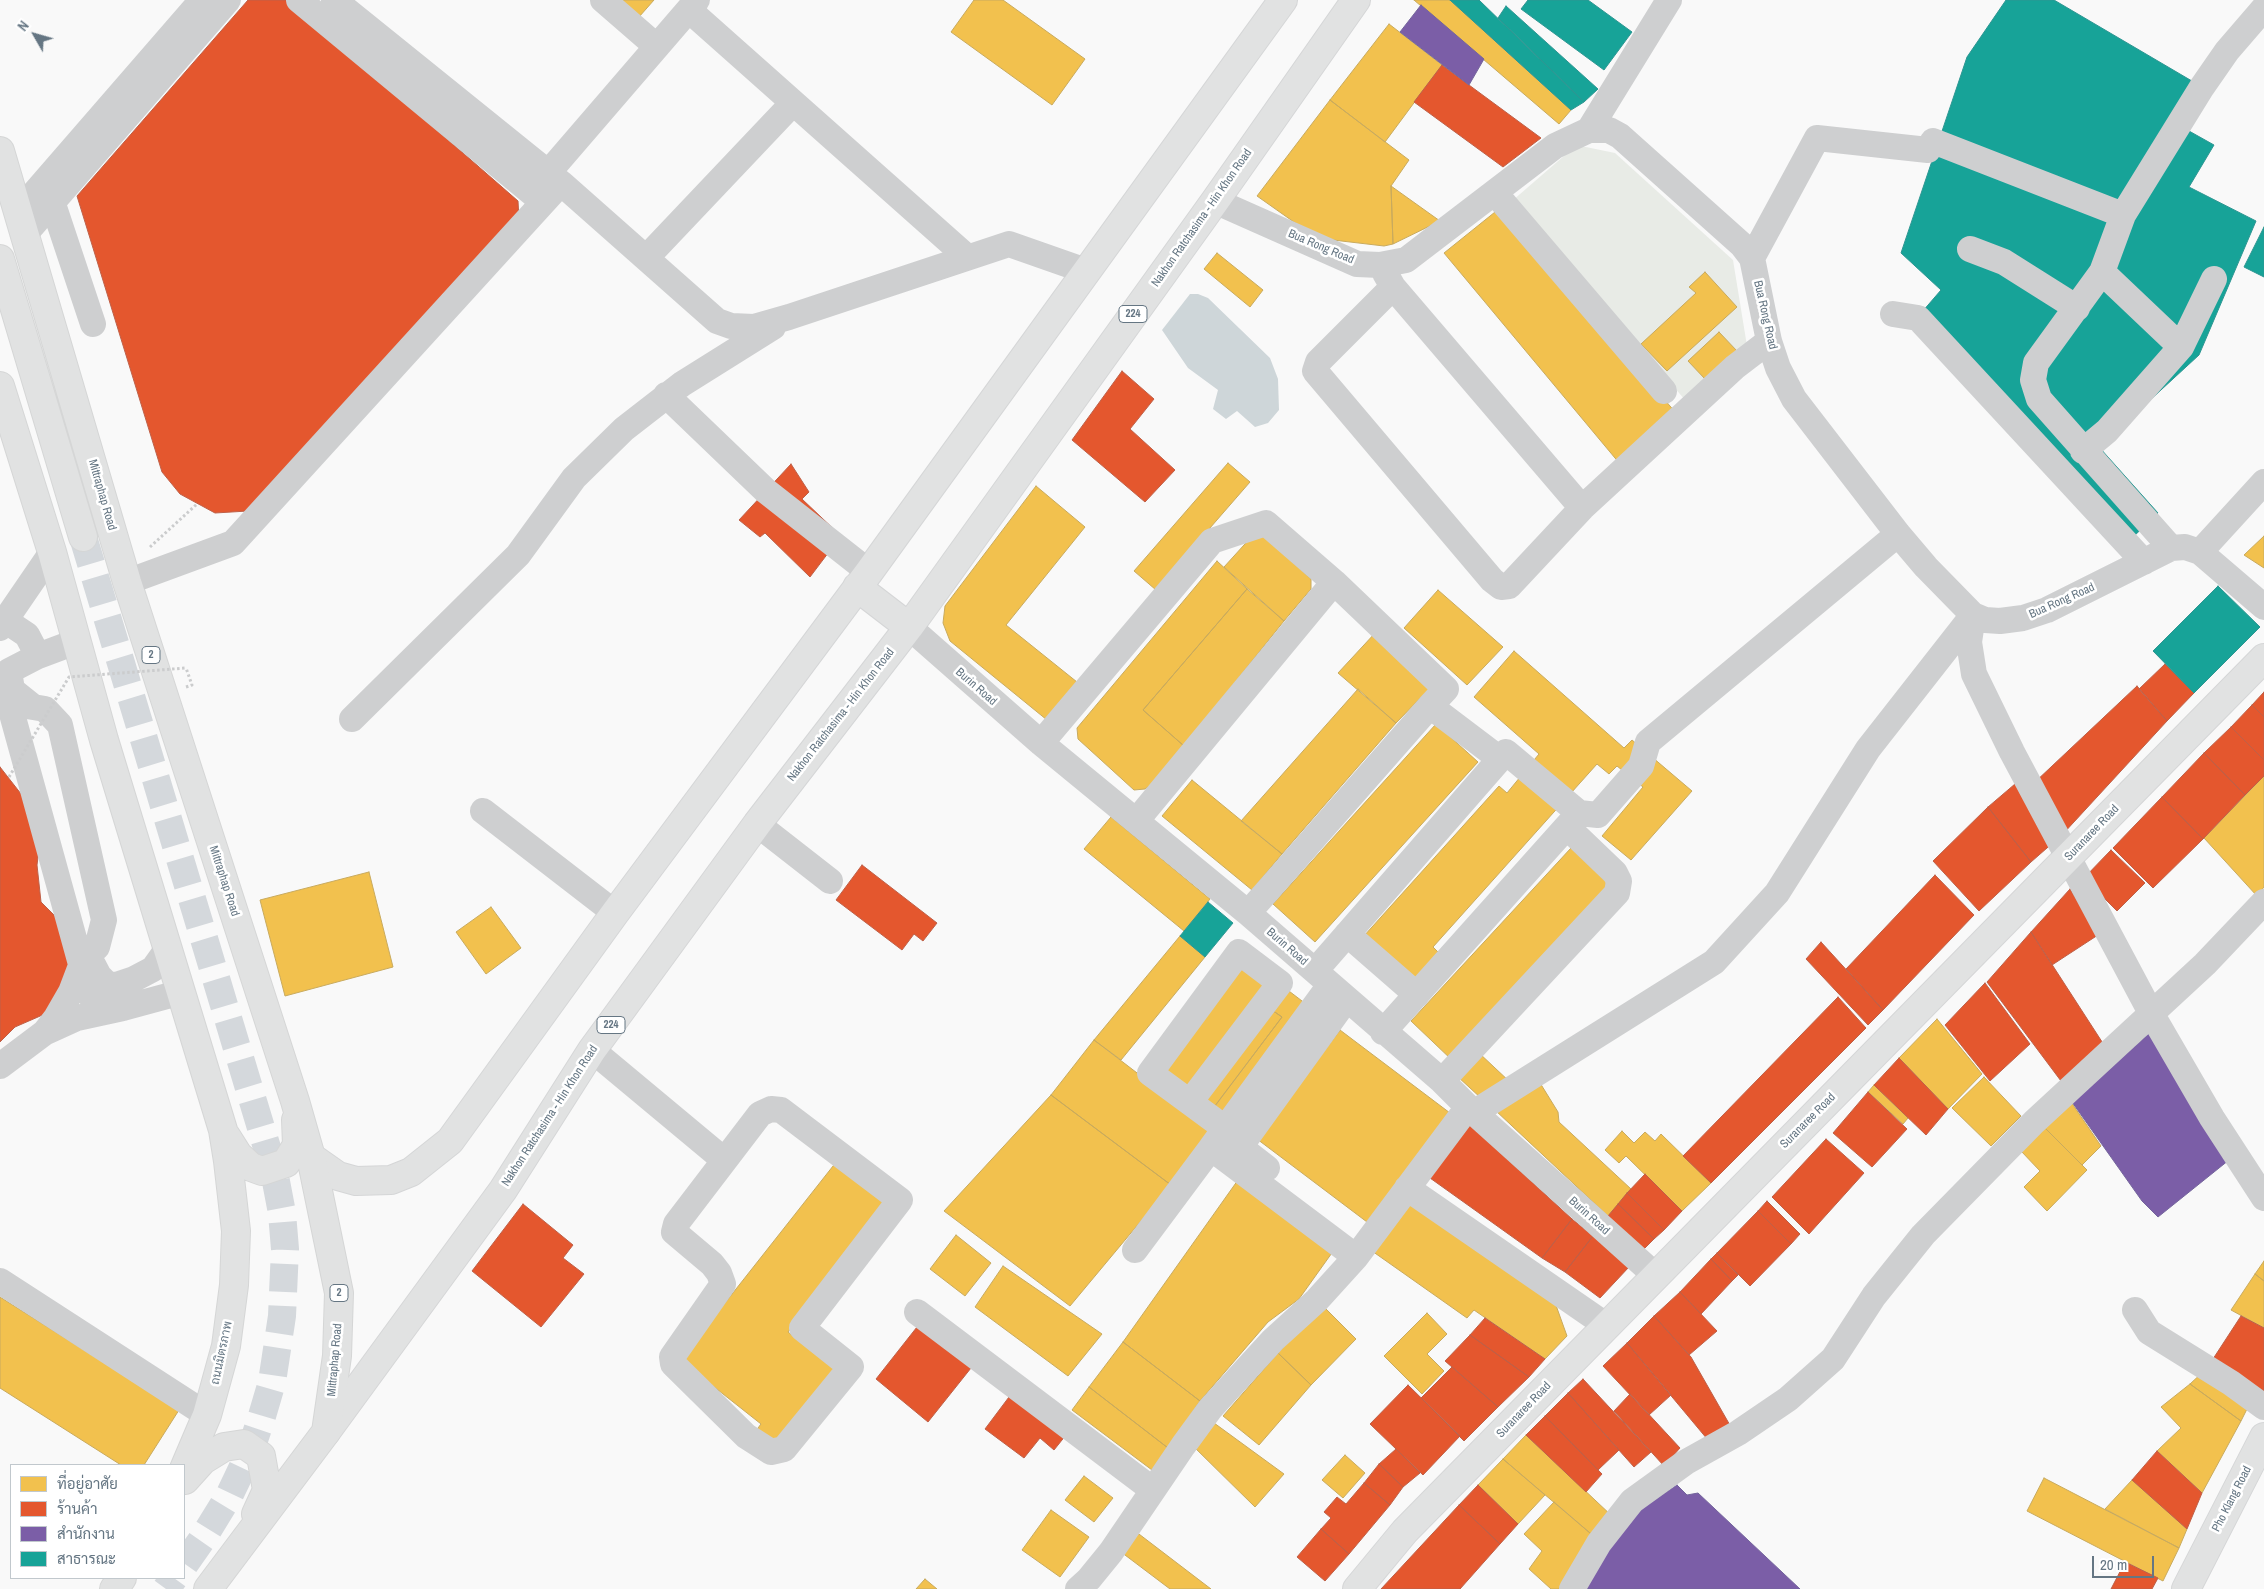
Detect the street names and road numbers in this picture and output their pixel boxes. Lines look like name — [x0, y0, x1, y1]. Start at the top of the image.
street label: Nakhon Ratchasima - Hin Khon Road — [1149, 146, 1255, 290]
street label: Bua Rong Road — [1286, 227, 1356, 267]
street label: Bua Rong Road — [1750, 279, 1780, 351]
road number: 224 — [1119, 306, 1147, 322]
street label: Mittraphap Road — [85, 458, 119, 532]
street label: Bua Rong Road — [2027, 580, 2097, 622]
street label: Nakhon Ratchasima - Hin Khon Road — [784, 645, 898, 785]
road number: 2 — [142, 646, 160, 664]
street label: Burin Road — [952, 665, 1000, 709]
street label: Suranaree Road — [2062, 802, 2122, 864]
street label: Mittraphap Road — [206, 844, 242, 918]
street label: Burin Road — [1263, 925, 1311, 969]
road number: 224 — [597, 1016, 625, 1034]
street label: Nakhon Ratchasima - Hin Khon Road — [499, 1043, 601, 1189]
street label: Suranaree Road — [1777, 1090, 1839, 1152]
street label: Burin Road — [1566, 1194, 1612, 1238]
road number: 2 — [330, 1285, 348, 1302]
street label: ถนนมิตรภาพ — [208, 1320, 236, 1386]
street label: Mittraphap Road — [325, 1323, 345, 1397]
street label: Suranaree Road — [1494, 1379, 1554, 1441]
street label: Pho Klang Road — [2209, 1464, 2255, 1534]

